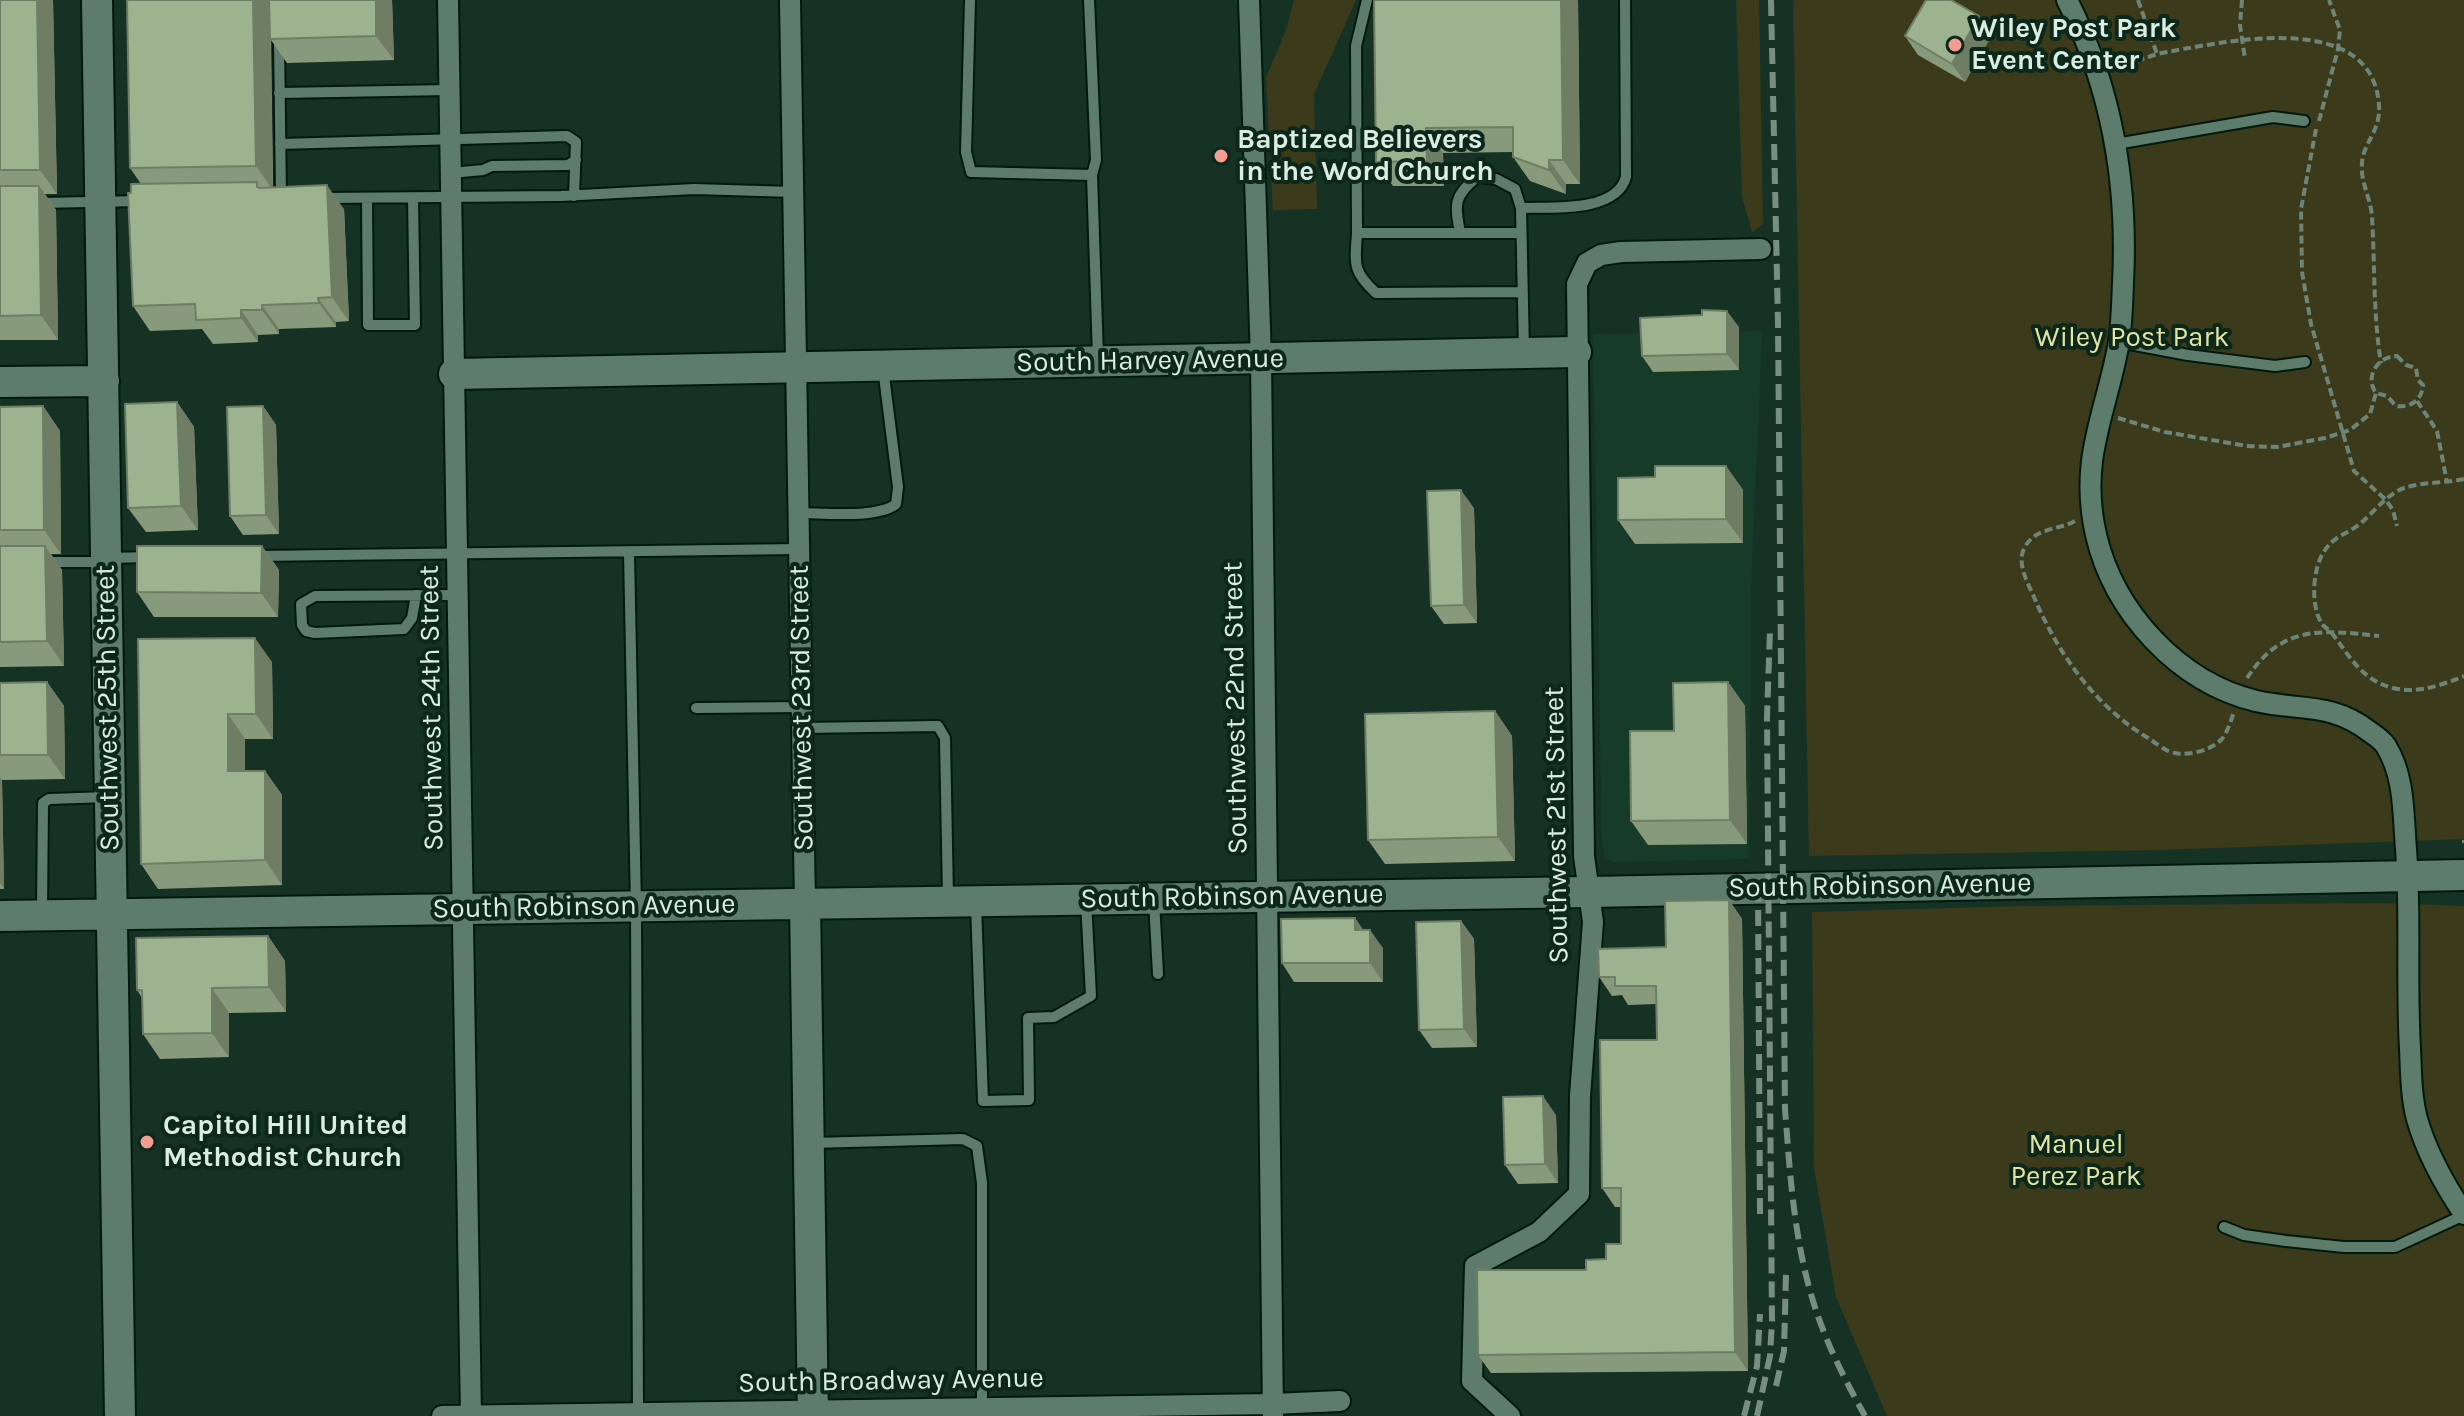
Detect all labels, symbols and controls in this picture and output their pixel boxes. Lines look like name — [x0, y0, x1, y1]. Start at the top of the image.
place label: Wiley Post Park Event Center — [1971, 12, 2176, 78]
marker: Wiley Post Park Event Center — [1946, 36, 1964, 54]
place label: Baptized Believers in the Word Church — [1237, 123, 1494, 189]
marker: Baptized Believers in the Word Church — [1212, 147, 1230, 165]
park label: Wiley Post Park — [2035, 321, 2229, 355]
street label: South Harvey Avenue — [1016, 342, 1284, 380]
street label: Southwest 22nd Street — [1217, 561, 1255, 855]
street label: Southwest 25th Street — [89, 565, 127, 851]
street label: Southwest 24th Street — [413, 565, 451, 851]
street label: Southwest 23rd Street — [783, 565, 821, 851]
street label: Southwest 21st Street — [1538, 686, 1576, 964]
street label: South Robinson Avenue — [1728, 867, 2032, 905]
street label: South Robinson Avenue — [1080, 878, 1384, 916]
street label: South Robinson Avenue — [432, 888, 736, 926]
place label: Capitol Hill United Methodist Church — [163, 1109, 408, 1175]
park label: Manuel Perez Park — [2010, 1128, 2142, 1194]
marker: Capitol Hill United Methodist Church — [138, 1133, 156, 1151]
street label: South Broadway Avenue — [738, 1362, 1044, 1400]

